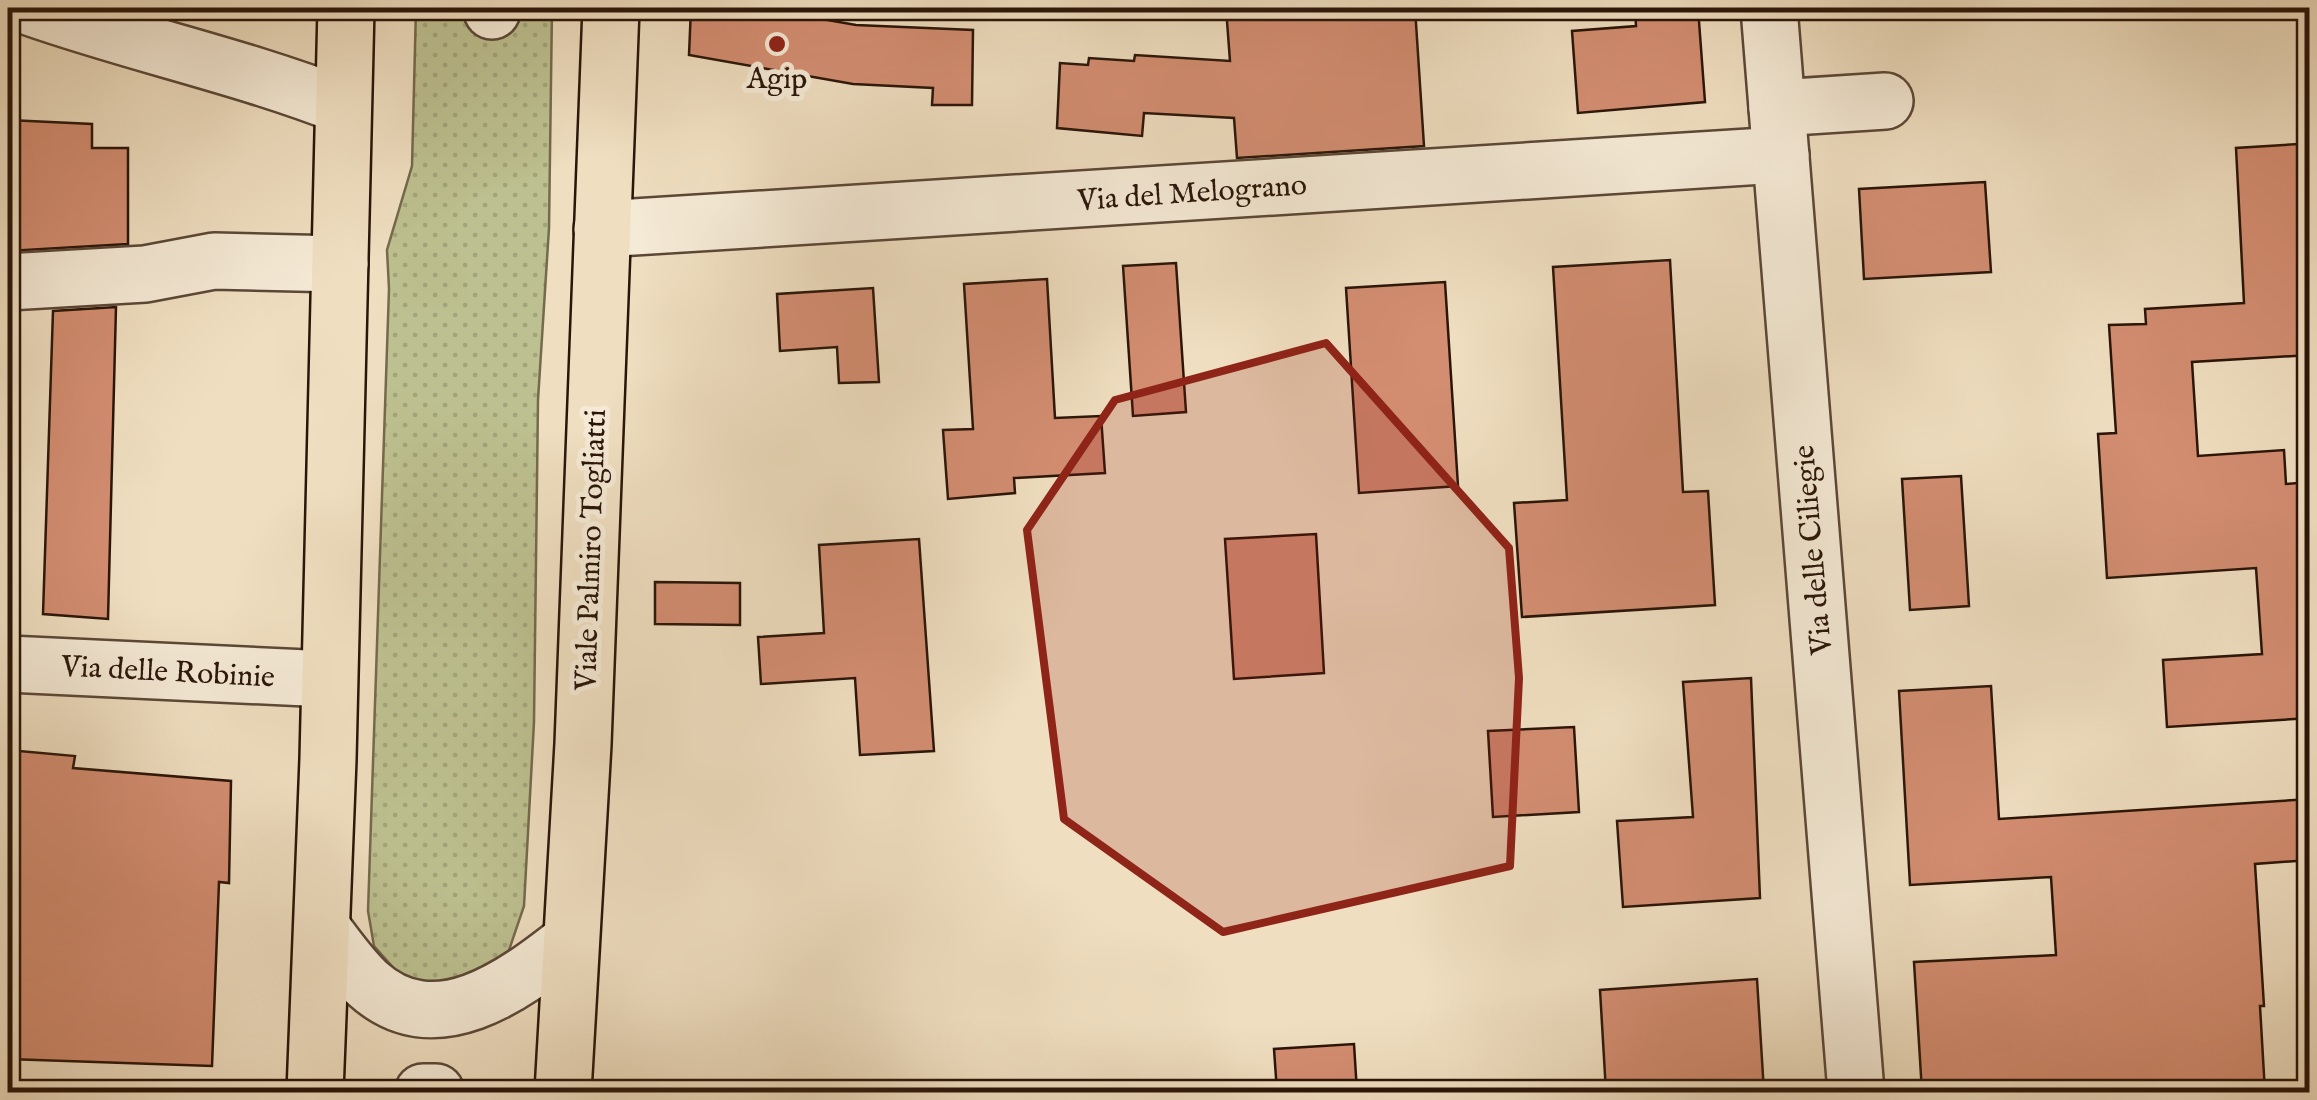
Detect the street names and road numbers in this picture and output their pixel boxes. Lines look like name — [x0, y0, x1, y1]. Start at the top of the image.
street label: Via del Melograno — [1075, 167, 1308, 221]
street label: Viale Palmiro Togliatti — [568, 409, 616, 693]
street label: Via delle Ciliegie — [1786, 443, 1842, 657]
street label: Via delle Robinie — [59, 648, 276, 698]

